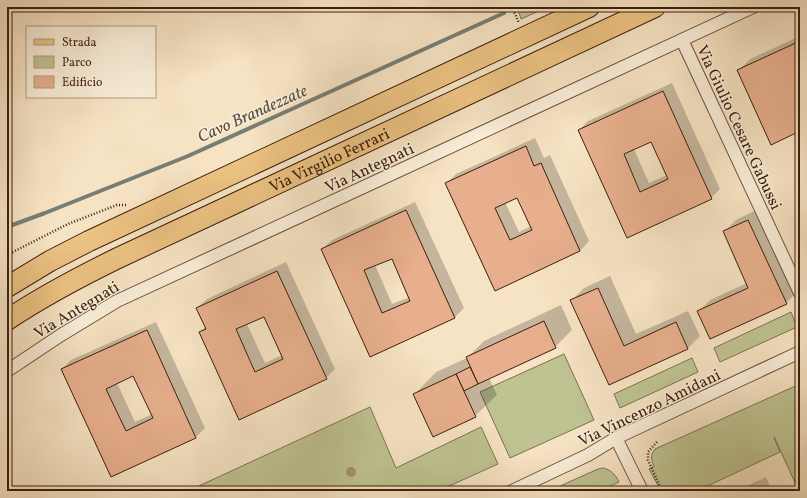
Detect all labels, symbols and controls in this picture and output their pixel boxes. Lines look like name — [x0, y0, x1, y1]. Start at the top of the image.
legend — [26, 26, 156, 98]
text: Strada — [62, 35, 97, 51]
street label: Via Giulio Cesare Gabussi — [690, 42, 786, 214]
text: Parco — [62, 55, 92, 71]
text: Edificio — [62, 75, 102, 91]
water label: Cavo Brandezzate — [194, 80, 312, 149]
street label: Via Virgilio Ferrari — [266, 124, 394, 199]
street label: Via Antegnati — [322, 139, 418, 199]
street label: Via Antegnati — [30, 276, 124, 345]
street label: Via Vincenzo Amidani — [575, 365, 725, 453]

